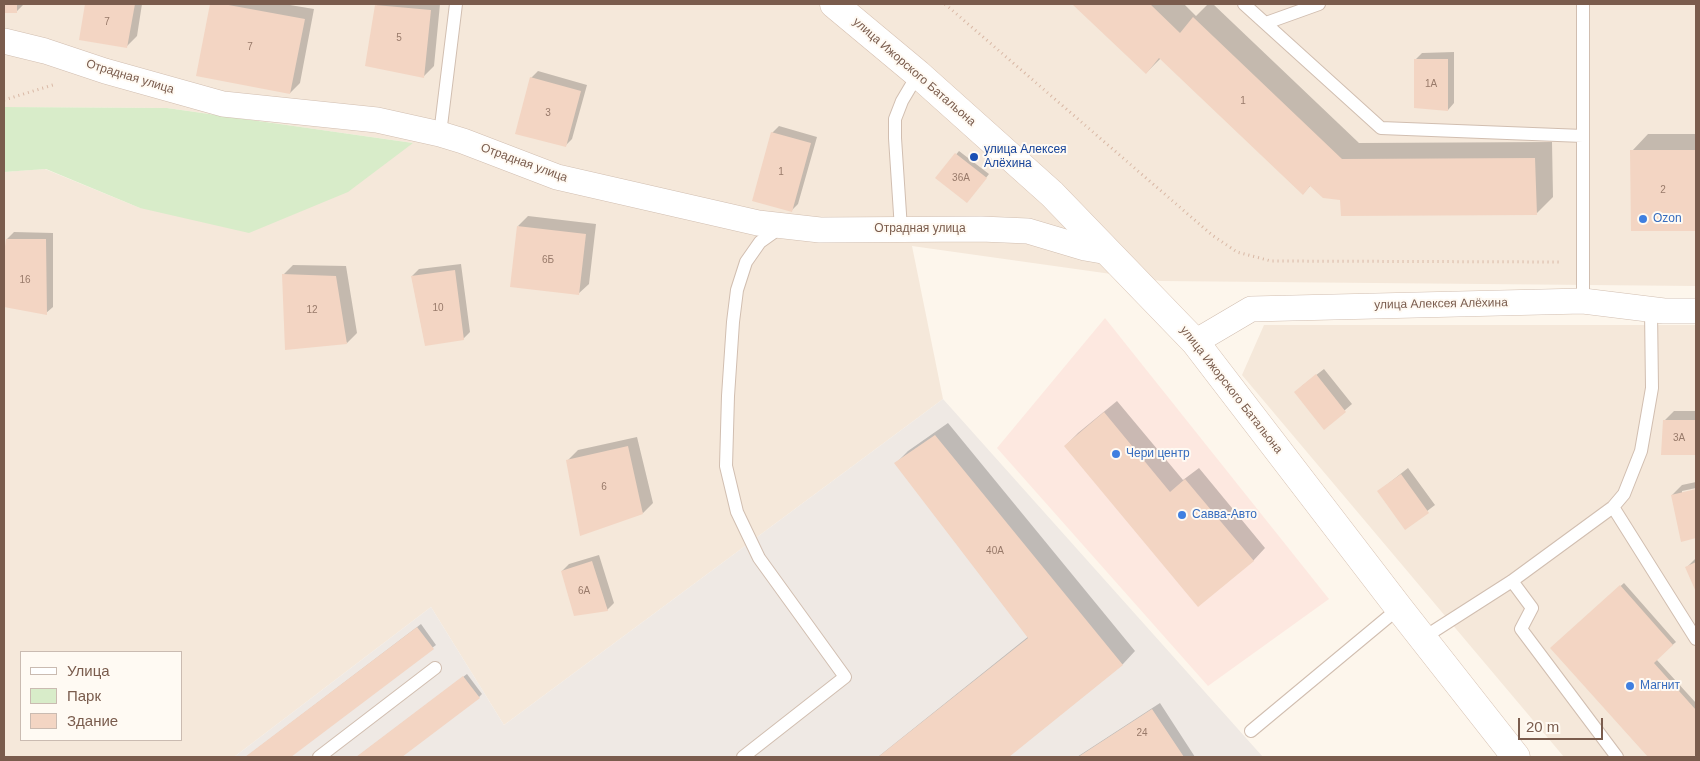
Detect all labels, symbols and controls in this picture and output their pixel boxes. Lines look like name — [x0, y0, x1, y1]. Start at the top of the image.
street label: улица Ижорского Батальона — [850, 15, 978, 129]
house number: 7 — [104, 16, 110, 28]
house number: 5 — [396, 32, 402, 44]
house number: 7 — [247, 41, 253, 53]
street label: Отрадная улица — [84, 57, 176, 97]
house number: 1А — [1425, 78, 1437, 90]
house number: 1 — [1240, 95, 1246, 107]
house number: 3 — [545, 107, 551, 119]
street label: Отрадная улица — [479, 141, 569, 185]
place label: улица Алексея Алёхина — [984, 143, 1067, 171]
marker: улица Алексея Алёхина — [968, 151, 980, 163]
house number: 1 — [778, 166, 784, 178]
house number: 36А — [952, 172, 970, 184]
house number: 2 — [1660, 184, 1666, 196]
place label: Ozon — [1653, 212, 1682, 226]
marker: Ozon — [1637, 213, 1649, 225]
street label: Отрадная улица — [874, 222, 966, 236]
house number: 6Б — [542, 254, 554, 266]
house number: 16 — [19, 274, 31, 286]
street label: улица Алексея Алёхина — [1374, 296, 1508, 312]
house number: 10 — [432, 302, 444, 314]
house number: 12 — [306, 304, 318, 316]
street label: улица Ижорского Батальона — [1177, 323, 1285, 457]
house number: 3А — [1673, 432, 1685, 444]
place label: Чери центр — [1126, 447, 1190, 461]
marker: Чери центр — [1110, 448, 1122, 460]
house number: 6 — [601, 481, 607, 493]
place label: Савва-Авто — [1192, 508, 1257, 522]
marker: Савва-Авто — [1176, 509, 1188, 521]
house number: 40А — [986, 545, 1004, 557]
house number: 6А — [578, 585, 590, 597]
legend — [20, 651, 182, 741]
text: Улица — [67, 662, 110, 679]
place label: Магнит — [1640, 679, 1680, 693]
marker: Магнит — [1624, 680, 1636, 692]
text: Парк — [67, 687, 101, 704]
scale bar — [1520, 708, 1605, 740]
text: Здание — [67, 712, 118, 729]
text: 20 m — [1526, 718, 1559, 735]
house number: 24 — [1136, 727, 1148, 739]

